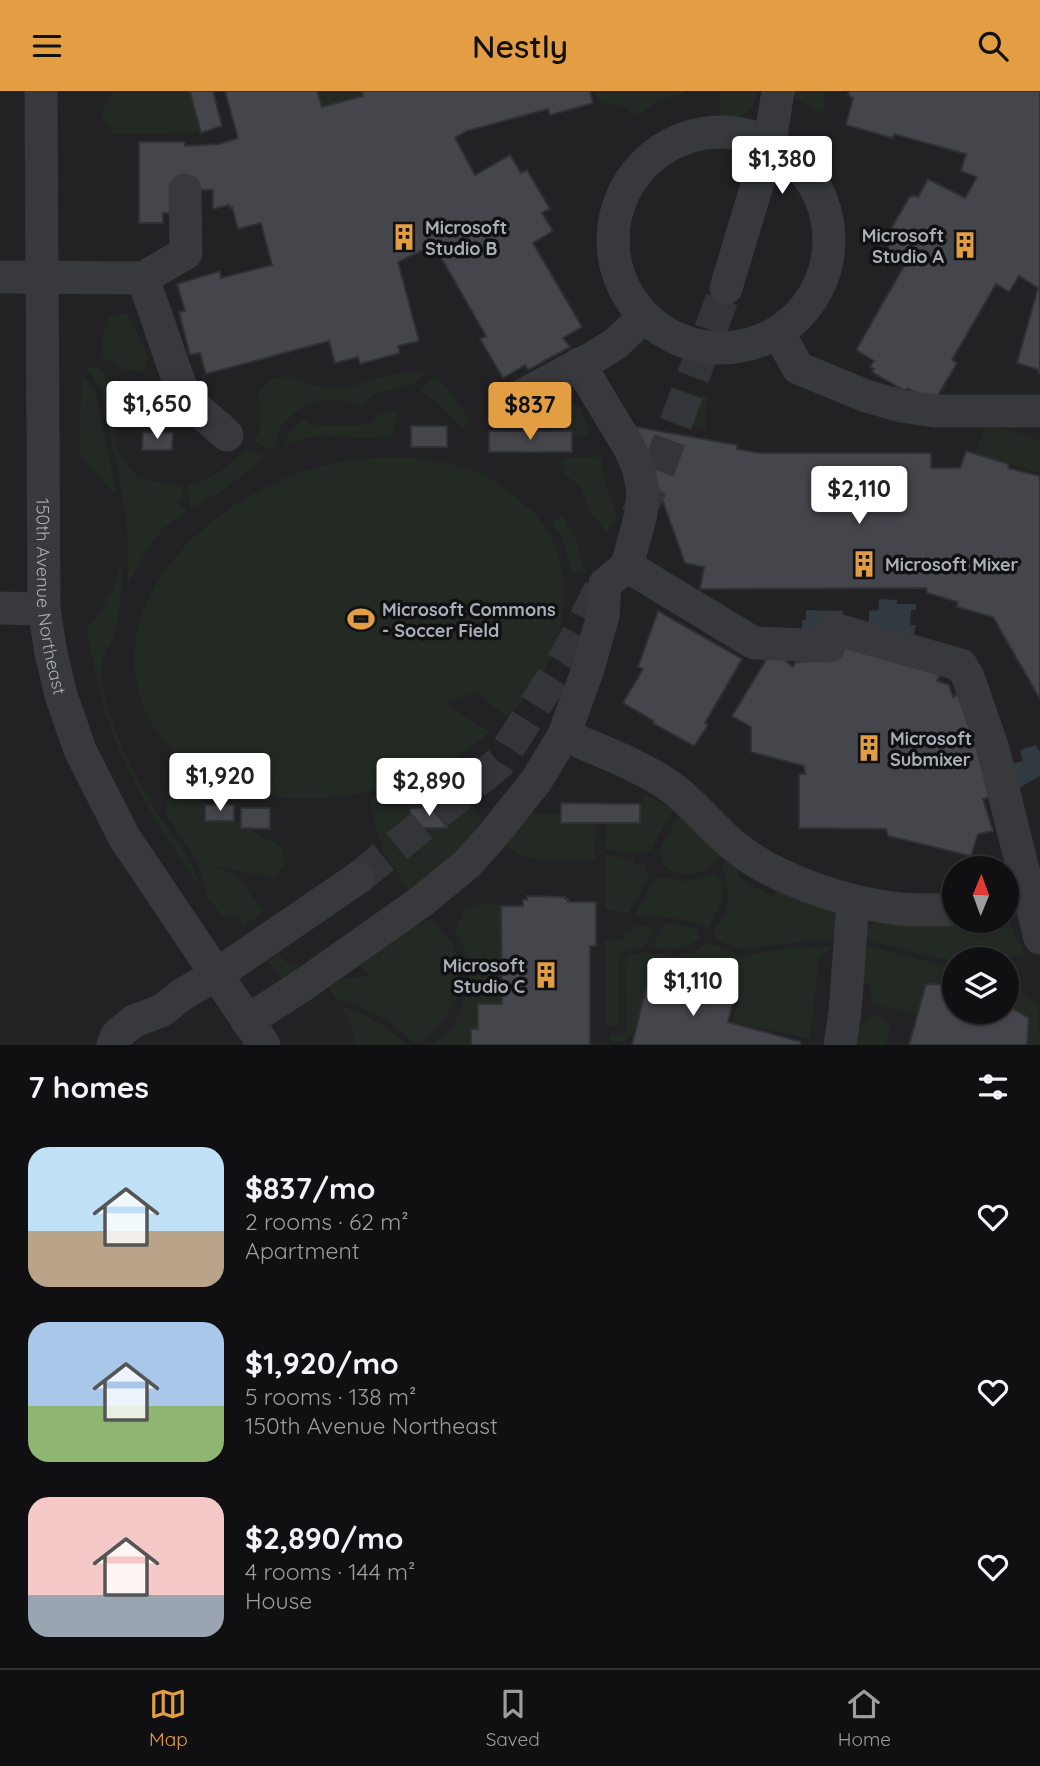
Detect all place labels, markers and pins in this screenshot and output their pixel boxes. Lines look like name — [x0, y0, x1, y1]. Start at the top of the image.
pin: $1,380 — [725, 137, 839, 196]
place label: Microsoft Studio B — [425, 216, 507, 260]
building icon: Microsoft Studio B — [389, 222, 419, 252]
place label: Microsoft Studio A — [862, 224, 944, 268]
building icon: Microsoft Studio A — [950, 230, 980, 260]
pin: $1,650 — [100, 381, 214, 441]
pin: $837 — [489, 383, 571, 442]
pin: $2,110 — [802, 467, 916, 526]
building icon: Microsoft Mixer — [849, 549, 879, 579]
place label: Microsoft Mixer — [885, 553, 1019, 576]
place label: Microsoft Commons - Soccer Field — [382, 598, 556, 642]
sports icon: Microsoft Commons - Soccer Field — [346, 604, 376, 634]
place label: Microsoft Submixer — [890, 727, 972, 771]
building icon: Microsoft Submixer — [854, 733, 884, 763]
pin: $1,920 — [163, 753, 277, 813]
pin: $2,890 — [372, 759, 486, 818]
place label: Microsoft Studio C — [443, 954, 525, 998]
pin: $1,110 — [636, 958, 750, 1018]
building icon: Microsoft Studio C — [531, 960, 561, 990]

